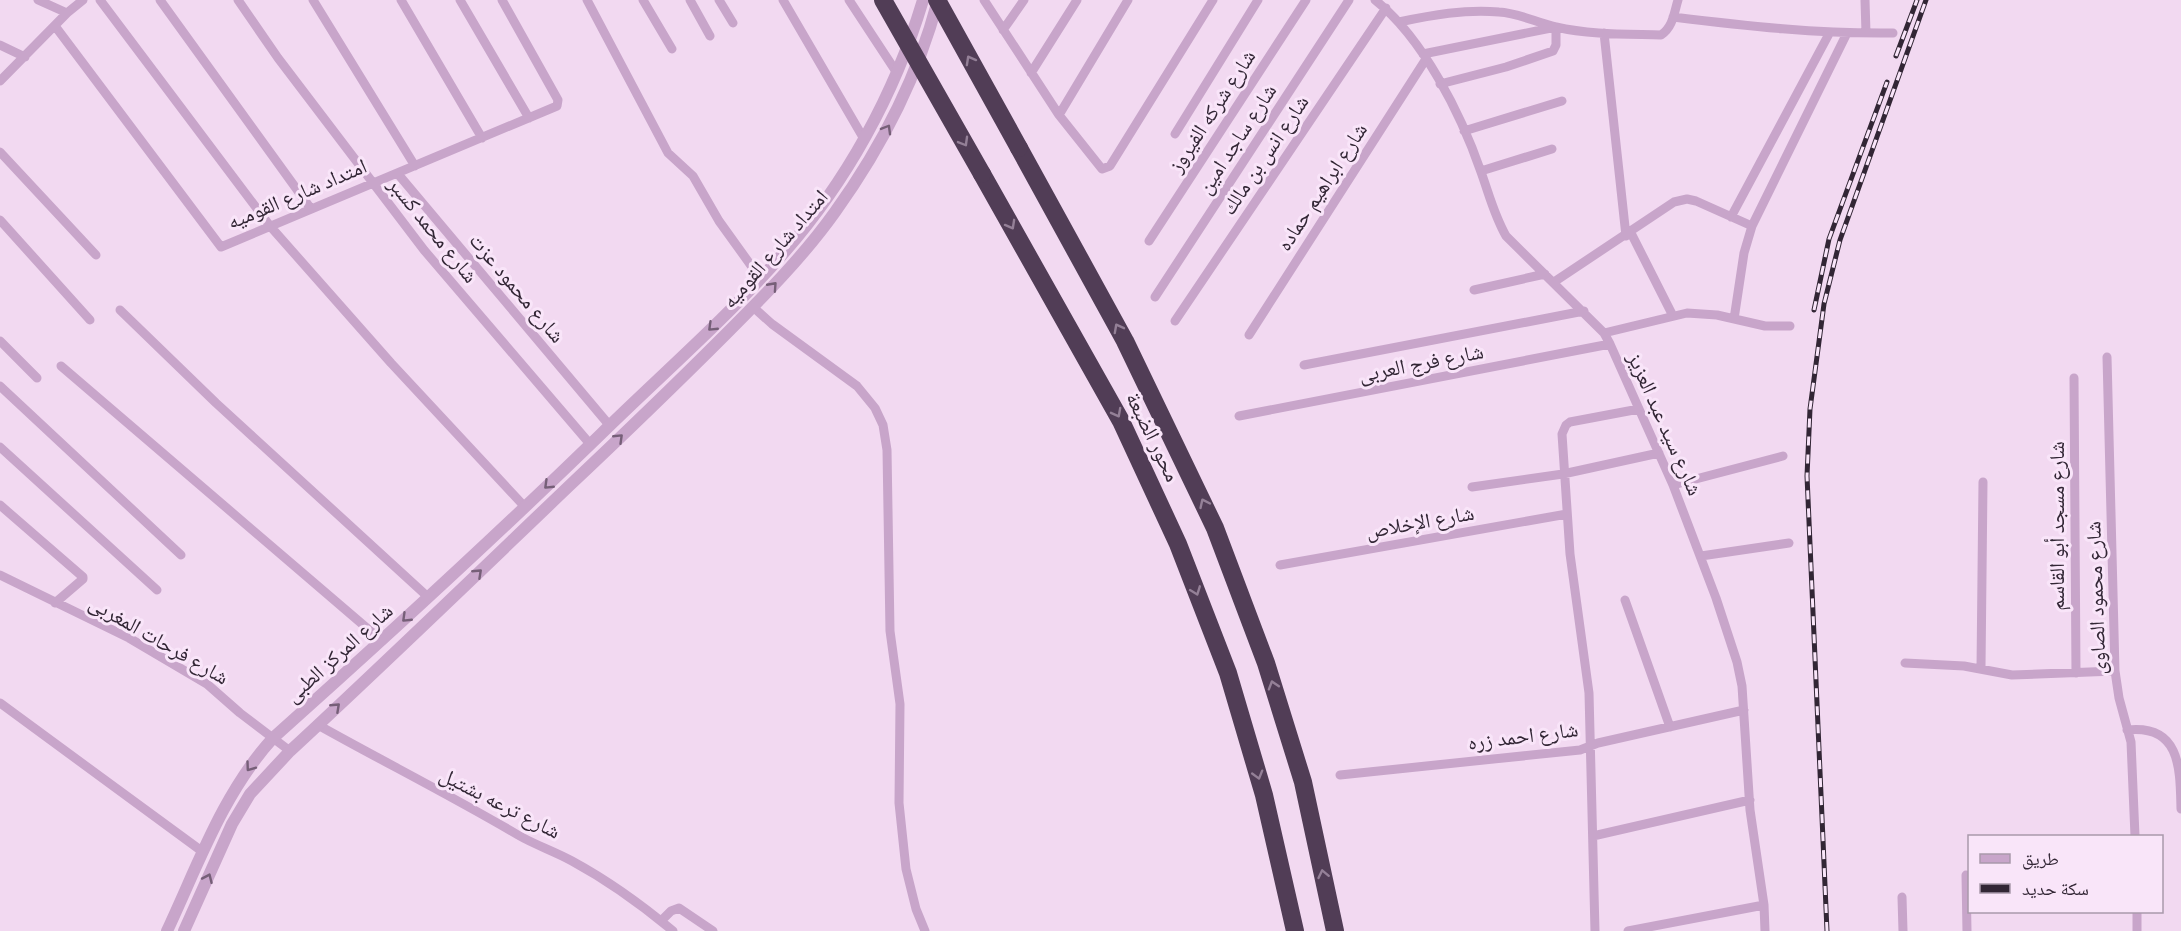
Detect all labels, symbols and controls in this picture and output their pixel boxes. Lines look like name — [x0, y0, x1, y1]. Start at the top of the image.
street label: شارع شركه الفيروز — [1162, 45, 1261, 178]
one-way arrow — [966, 56, 977, 66]
street label: شارع ساجد امين — [1192, 79, 1282, 199]
street label: شارع انس بن مالك — [1215, 90, 1315, 220]
street label: شارع ابراهيم حماده — [1271, 118, 1374, 256]
one-way arrow — [879, 125, 891, 135]
one-way arrow — [956, 136, 968, 146]
street label: امتداد شارع القوميه — [223, 153, 371, 235]
street label: شارع محمد كسبر — [382, 171, 484, 288]
street label: امتداد شارع القوميه — [716, 184, 834, 314]
one-way arrow — [1003, 219, 1015, 229]
street label: شارع محمود عزت — [464, 228, 570, 348]
one-way arrow — [765, 282, 776, 293]
one-way arrow — [708, 320, 718, 331]
one-way arrow — [1114, 324, 1125, 334]
street label: شارع فرج العربى — [1356, 338, 1486, 388]
street label: شارع سيد عبد العزيز — [1621, 347, 1708, 500]
street label: محور الضبعة — [1120, 388, 1186, 486]
one-way arrow — [1110, 407, 1121, 417]
one-way arrow — [612, 435, 623, 446]
street label: شارع مسجد أبو القاسم — [2044, 441, 2071, 611]
one-way arrow — [545, 478, 555, 489]
one-way arrow — [1199, 499, 1211, 510]
street label: شارع الإخلاص — [1364, 500, 1476, 544]
street label: شارع محمود الصاوى — [2080, 521, 2112, 675]
one-way arrow — [471, 569, 481, 580]
one-way arrow — [1189, 585, 1201, 596]
street label: شارع فرحات المغربى — [85, 590, 233, 690]
street label: شارع المركز الطبى — [280, 598, 398, 708]
one-way arrow — [403, 611, 413, 622]
one-way arrow — [1268, 681, 1280, 691]
one-way arrow — [329, 704, 340, 715]
street label: شارع احمد زره — [1466, 716, 1580, 756]
one-way arrow — [246, 760, 257, 771]
street label: شارع ترعه بشتيل — [435, 761, 565, 845]
one-way arrow — [1251, 770, 1263, 780]
legend — [1968, 835, 2163, 913]
text: طريق — [2022, 848, 2059, 870]
one-way arrow — [1317, 869, 1330, 879]
one-way arrow — [201, 873, 213, 884]
text: سكة حديد — [2022, 878, 2089, 900]

